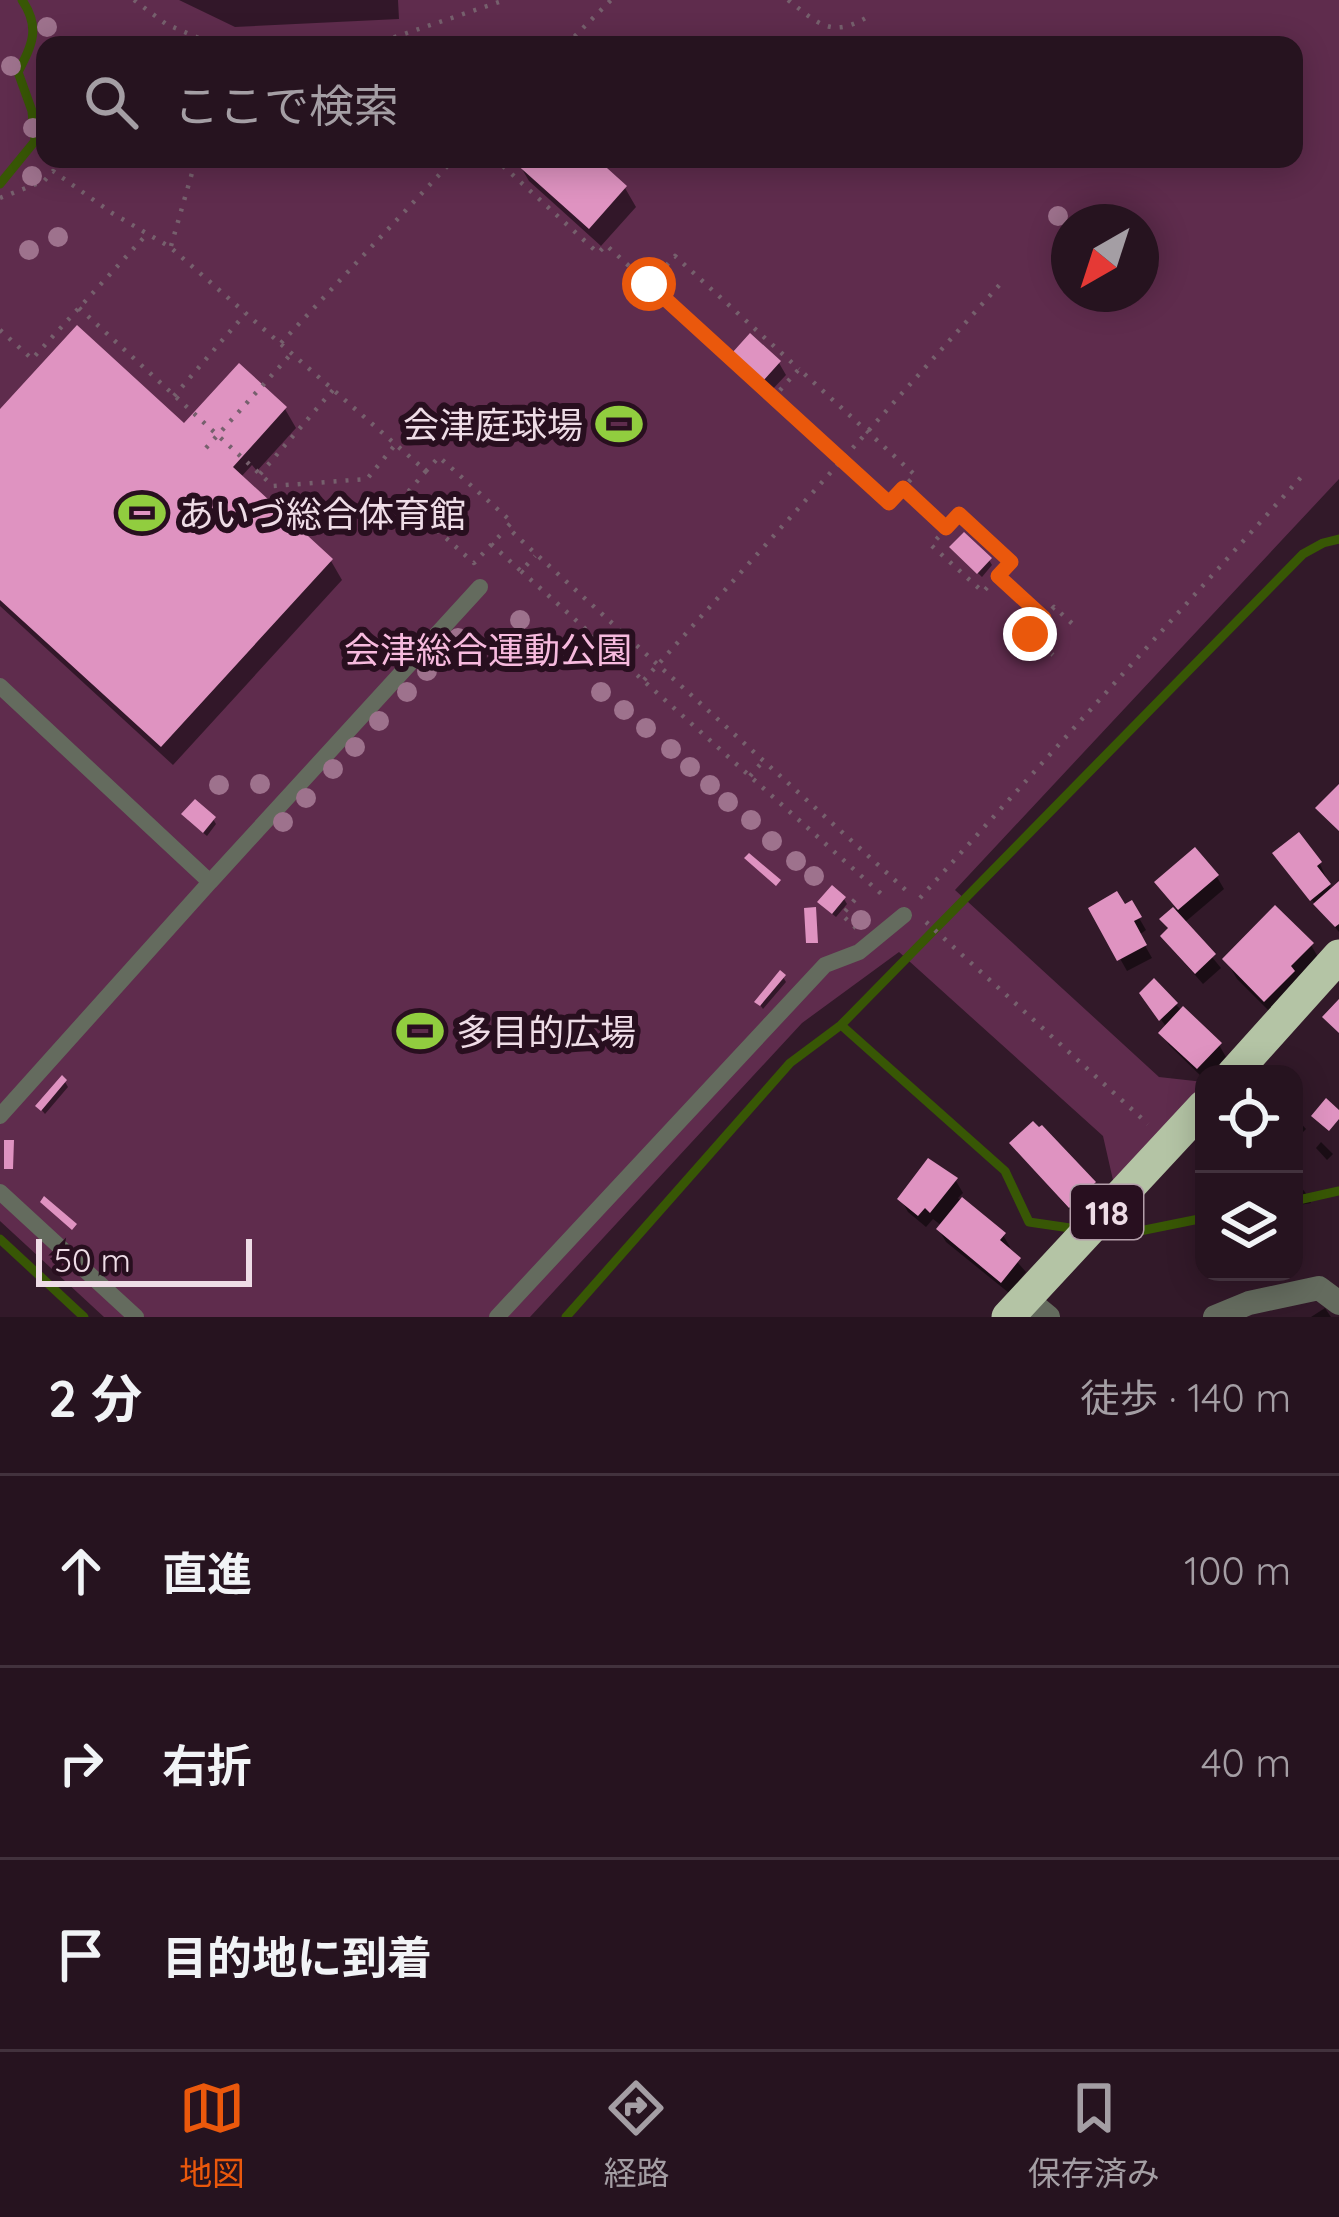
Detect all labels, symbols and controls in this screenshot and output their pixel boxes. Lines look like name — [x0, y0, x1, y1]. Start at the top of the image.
search box — [36, 36, 1303, 168]
icon: search — [78, 69, 144, 135]
text: ここで検索 — [174, 77, 399, 133]
north arrow — [1051, 204, 1159, 312]
route start — [622, 257, 676, 311]
sports icon: 会津庭球場 — [594, 399, 644, 449]
place label: 会津庭球場 — [403, 402, 583, 447]
sports icon: あいづ総合体育館 — [117, 488, 167, 538]
place label: あいづ総合体育館 — [178, 491, 466, 536]
route end — [1003, 607, 1057, 661]
park label: 会津総合運動公園 — [344, 627, 632, 672]
sports icon: 多目的広場 — [395, 1006, 445, 1056]
place label: 多目的広場 — [456, 1009, 636, 1054]
map controls — [1195, 1065, 1303, 1281]
button: locate — [1195, 1065, 1303, 1173]
button: layers — [1195, 1173, 1303, 1281]
road number: 118 — [1071, 1185, 1143, 1239]
scale bar — [36, 1233, 252, 1286]
text: 50 m — [54, 1239, 131, 1280]
text: 2 分 — [48, 1366, 142, 1430]
text: 徒歩 · 140 m — [1080, 1373, 1291, 1422]
icon: ahead — [48, 1538, 114, 1604]
text: 直進 — [162, 1545, 252, 1601]
text: 100 m — [1184, 1546, 1291, 1595]
icon: right — [48, 1730, 114, 1796]
text: 右折 — [162, 1737, 252, 1793]
text: 40 m — [1201, 1738, 1291, 1787]
icon: arrive — [48, 1922, 114, 1988]
text: 目的地に到着 — [162, 1929, 432, 1985]
tab: 地図 — [179, 2075, 245, 2195]
tab: 経路 — [603, 2075, 669, 2195]
tab: 保存済み — [1028, 2075, 1160, 2195]

